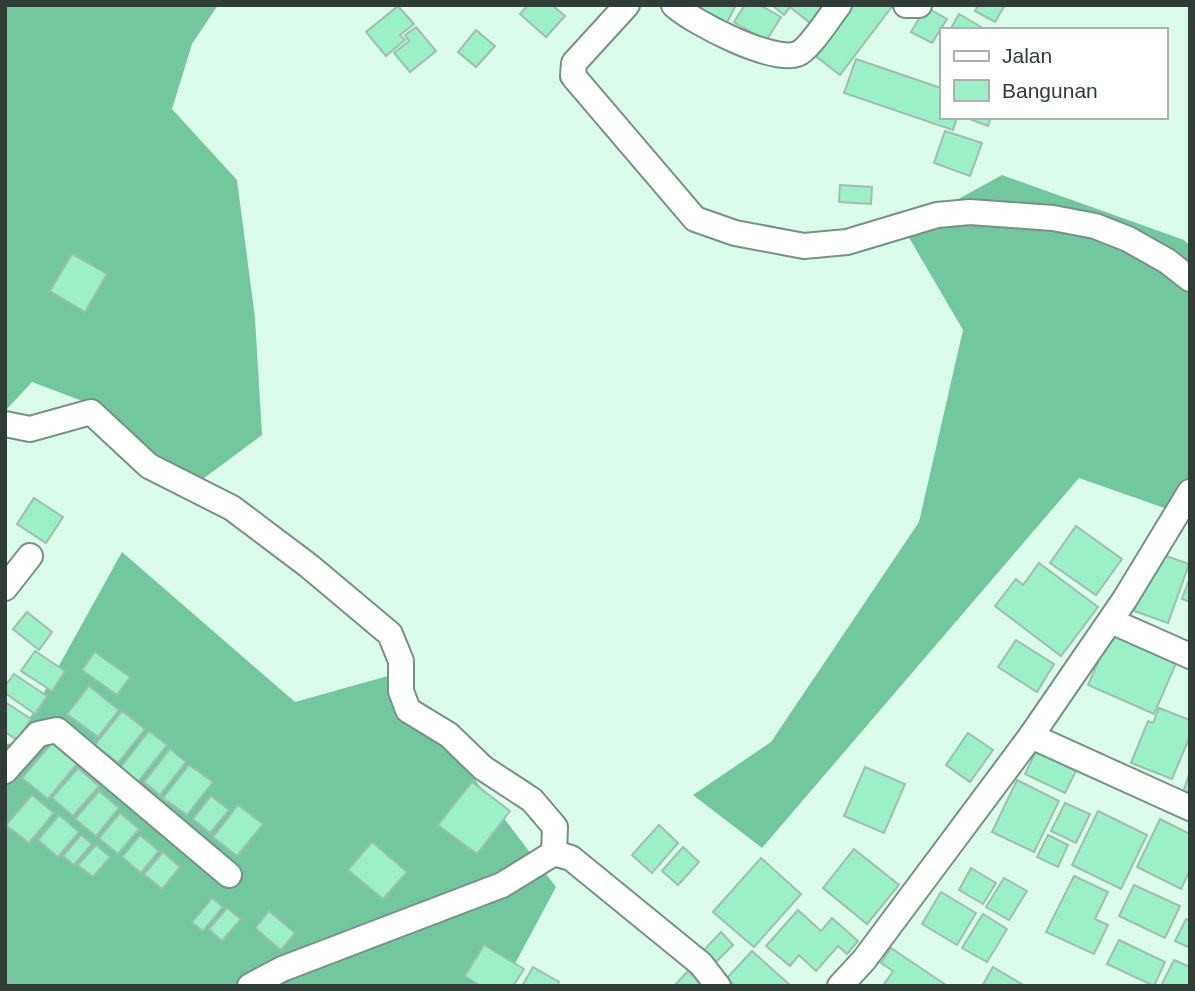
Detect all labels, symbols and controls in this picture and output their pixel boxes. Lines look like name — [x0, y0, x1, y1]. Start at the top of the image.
legend — [940, 28, 1167, 119]
text: Jalan — [1002, 44, 1052, 67]
text: Bangunan — [1002, 79, 1098, 102]

